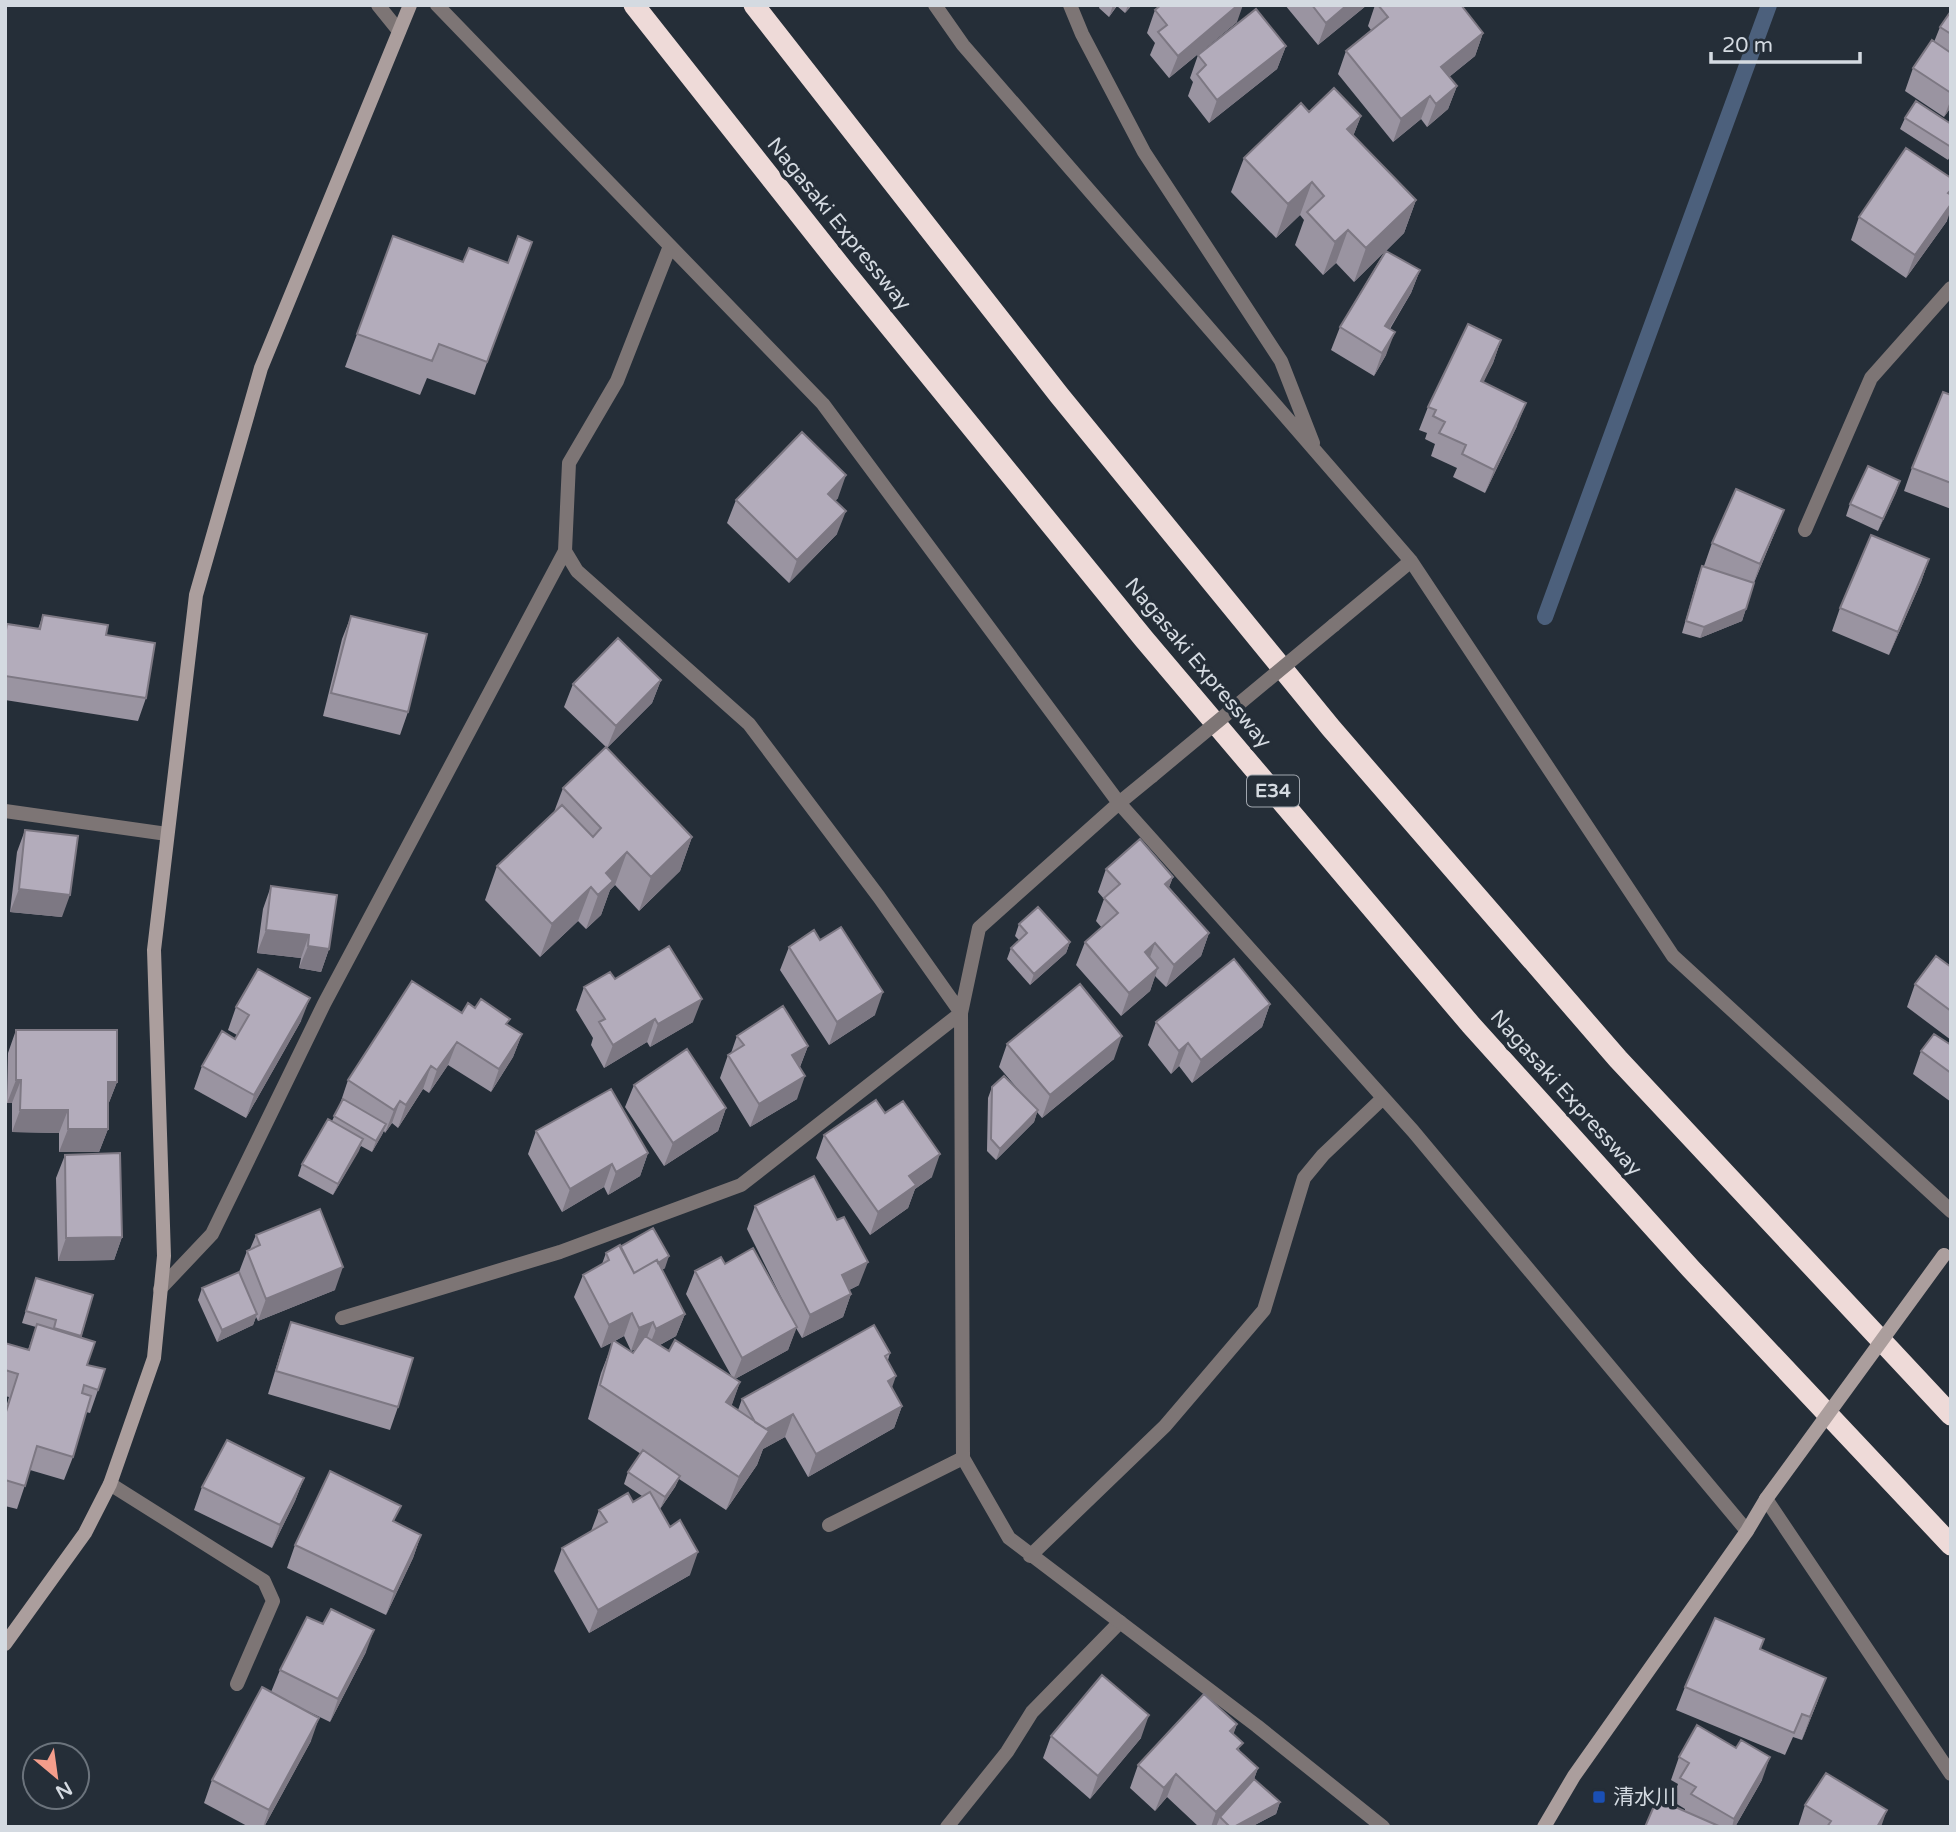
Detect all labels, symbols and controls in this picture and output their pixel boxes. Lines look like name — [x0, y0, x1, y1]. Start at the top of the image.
scale bar — [1711, 21, 1860, 65]
text: 20 m — [1722, 33, 1773, 58]
street label: Nagasaki Expressway — [762, 133, 916, 315]
street label: Nagasaki Expressway — [1119, 573, 1277, 753]
road number: E34 — [1247, 776, 1299, 806]
street label: Nagasaki Expressway — [1485, 1005, 1647, 1181]
north arrow — [21, 1741, 91, 1811]
text: N — [52, 1777, 76, 1803]
place label: 清水川 — [1613, 1785, 1676, 1810]
marker: 清水川 — [1591, 1789, 1607, 1805]

